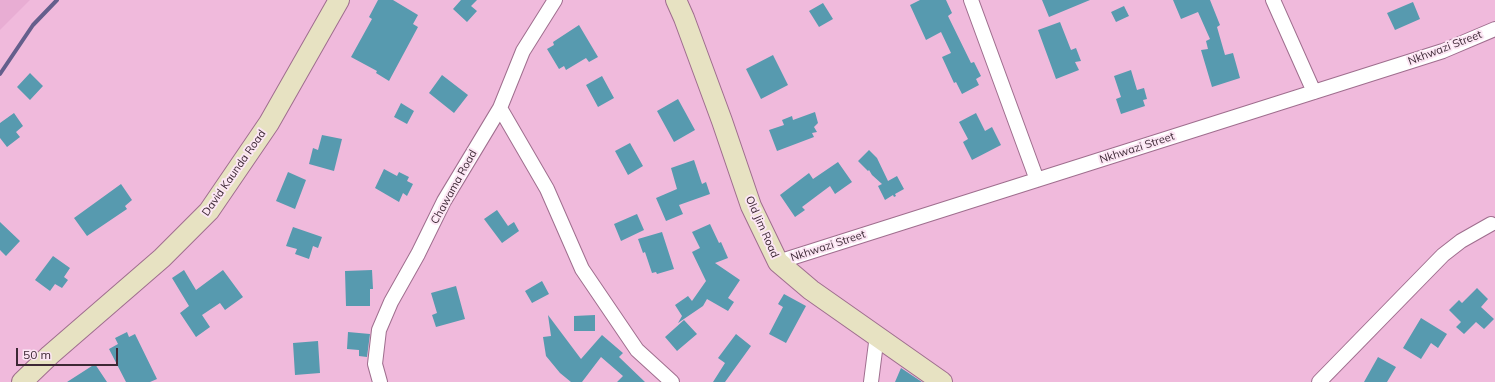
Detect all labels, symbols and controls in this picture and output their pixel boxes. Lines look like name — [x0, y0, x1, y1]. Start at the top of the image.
street label: Nkhwazi Street — [1406, 28, 1484, 68]
street label: David Kaunda Road — [199, 127, 269, 219]
street label: Nkhwazi Street — [1098, 130, 1176, 166]
street label: Chawama Road — [428, 148, 480, 226]
street label: Old Jim Road — [742, 194, 782, 260]
street label: Nkhwazi Street — [789, 228, 867, 264]
scale bar — [18, 340, 120, 366]
text: 50 m — [23, 347, 51, 362]

